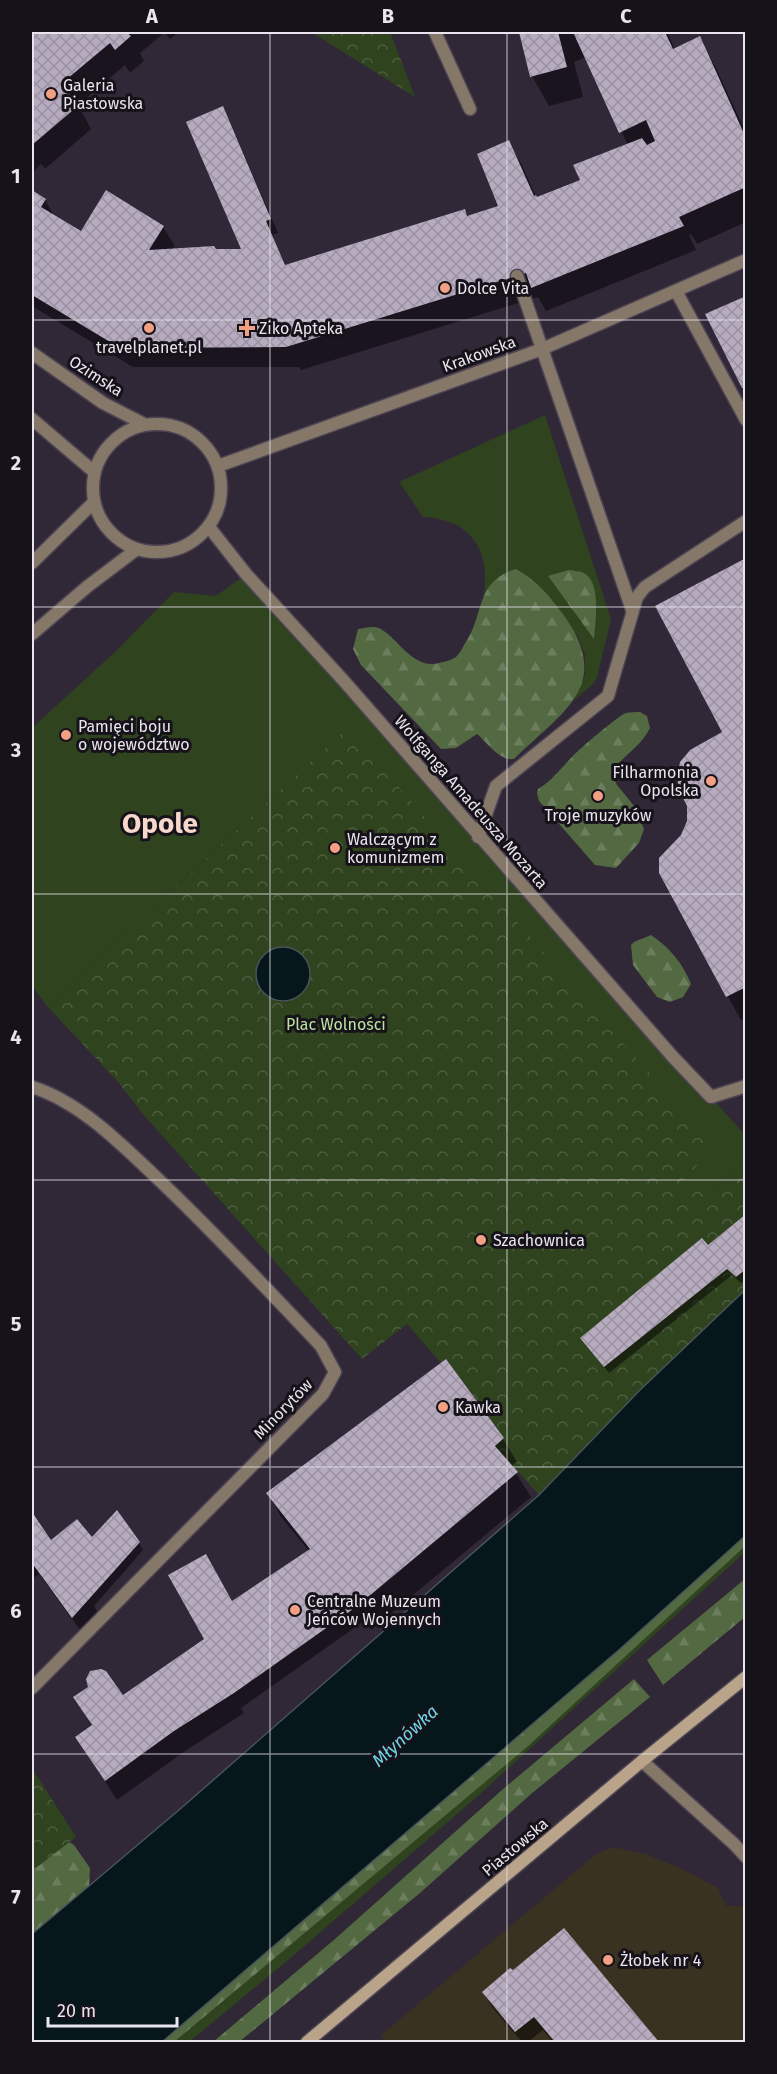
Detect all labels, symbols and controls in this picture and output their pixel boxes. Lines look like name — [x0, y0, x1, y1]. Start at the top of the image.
text: A — [145, 4, 159, 28]
text: B — [382, 4, 394, 28]
text: C — [620, 4, 632, 28]
place label: Galeria Piastowska — [63, 76, 143, 113]
marker: Galeria Piastowska — [44, 87, 58, 101]
text: 1 — [11, 164, 21, 188]
place label: Dolce Vita — [457, 279, 529, 298]
marker: Dolce Vita — [438, 281, 452, 295]
place label: Ziko Apteka — [259, 319, 343, 338]
marker: travelplanet.pl — [142, 321, 156, 335]
marker: Ziko Apteka — [240, 321, 254, 335]
street label: Krakowska — [440, 332, 518, 376]
place label: travelplanet.pl — [96, 338, 202, 357]
street label: Ozimska — [66, 352, 126, 400]
text: 2 — [11, 451, 21, 475]
street label: Wolfganga Amadeusza Mozarta — [391, 711, 551, 893]
place label: Pamięci boju o województwo — [78, 717, 190, 754]
marker: Pamięci boju o województwo — [59, 728, 73, 742]
text: 3 — [10, 738, 21, 762]
place label: Filharmonia Opolska — [613, 763, 699, 800]
marker: Filharmonia Opolska — [704, 774, 718, 788]
marker: Troje muzyków — [591, 789, 605, 803]
place label: Troje muzyków — [544, 806, 652, 825]
district label: Opole — [122, 807, 198, 840]
place label: Walczącym z komunizmem — [347, 830, 444, 867]
marker: Walczącym z komunizmem — [328, 841, 342, 855]
park label: Plac Wolności — [286, 1015, 386, 1034]
text: 4 — [10, 1025, 22, 1049]
place label: Szachownica — [493, 1231, 585, 1250]
marker: Szachownica — [474, 1233, 488, 1247]
text: 5 — [11, 1312, 22, 1336]
street label: Minorytów — [250, 1375, 317, 1443]
place label: Kawka — [455, 1398, 501, 1417]
marker: Kawka — [436, 1400, 450, 1414]
place label: Centralne Muzeum Jeńców Wojennych — [307, 1592, 441, 1629]
text: 6 — [10, 1599, 22, 1623]
marker: Centralne Muzeum Jeńców Wojennych — [288, 1603, 302, 1617]
water label: Młynówka — [367, 1701, 443, 1771]
street label: Piastowska — [478, 1814, 552, 1880]
text: 7 — [11, 1885, 21, 1909]
place label: Żłobek nr 4 — [620, 1950, 702, 1970]
marker: Żłobek nr 4 — [601, 1953, 615, 1967]
scale bar — [48, 1990, 177, 2028]
text: 20 m — [57, 2000, 96, 2022]

